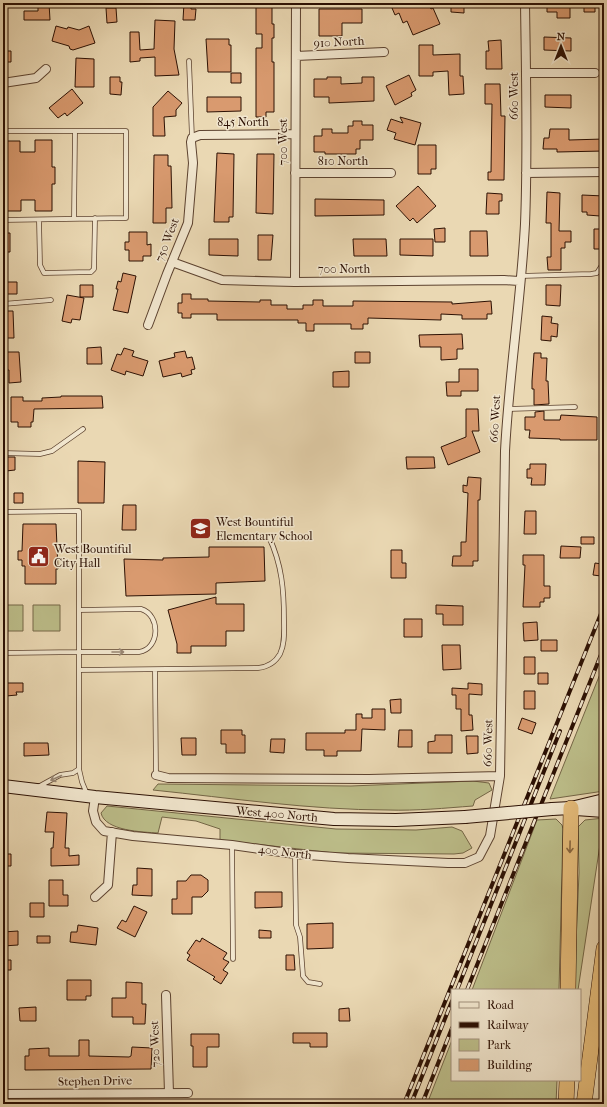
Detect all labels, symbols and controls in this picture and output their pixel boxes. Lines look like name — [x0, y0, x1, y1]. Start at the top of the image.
north arrow — [541, 26, 581, 66]
text: N — [557, 30, 566, 43]
street label: 910 North — [313, 34, 365, 50]
street label: 660 West — [507, 71, 521, 120]
street label: 845 North — [217, 115, 269, 129]
street label: 700 West — [276, 118, 290, 166]
street label: 810 North — [318, 154, 369, 168]
street label: 750 West — [152, 215, 182, 264]
street label: 700 North — [318, 262, 371, 276]
street label: 660 West — [487, 394, 503, 443]
place label: West Bountiful Elementary School — [215, 515, 313, 543]
school or university icon: West Bountiful Elementary School — [188, 516, 214, 542]
place label: West Bountiful City Hall — [53, 542, 132, 570]
public building icon: West Bountiful City Hall — [25, 543, 51, 569]
one-way arrow — [111, 648, 124, 656]
street label: 660 West — [481, 718, 495, 767]
one-way arrow — [51, 775, 63, 782]
street label: West 400 North — [234, 803, 319, 825]
one-way arrow — [566, 840, 574, 853]
street label: 400 North — [257, 842, 313, 862]
legend — [451, 989, 581, 1081]
text: Road — [487, 998, 514, 1012]
text: Railway — [487, 1018, 529, 1032]
street label: 720 West — [147, 1020, 163, 1068]
text: Park — [487, 1038, 512, 1052]
text: Building — [487, 1058, 532, 1072]
street label: Stephen Drive — [58, 1073, 132, 1089]

